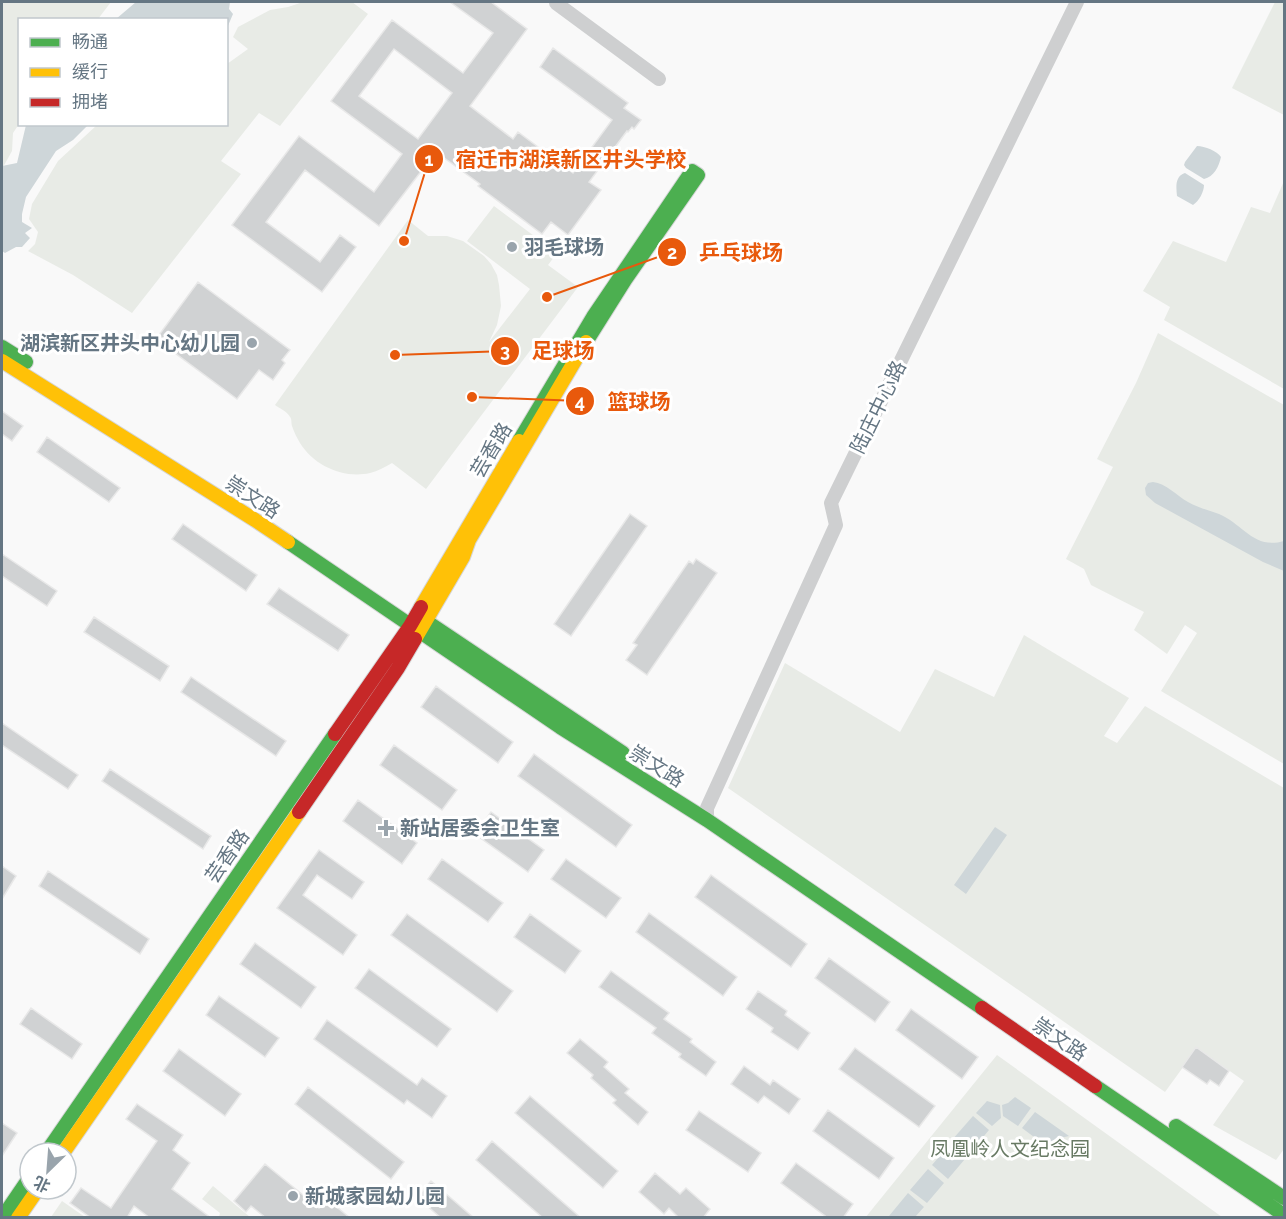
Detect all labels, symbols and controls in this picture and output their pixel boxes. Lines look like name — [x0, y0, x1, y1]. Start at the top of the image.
legend — [18, 18, 228, 126]
text: 畅通 — [72, 31, 108, 52]
text: 缓行 — [72, 61, 108, 82]
text: 拥堵 — [72, 91, 108, 112]
callout: 宿迁市湖滨新区井头学校 — [414, 140, 699, 179]
text: 宿迁市湖滨新区井头学校 — [456, 147, 687, 172]
text: 1 — [425, 149, 434, 170]
callout: 乒乓球场 — [657, 233, 795, 272]
place label: 羽毛球场 — [524, 235, 604, 259]
marker: 羽毛球场 — [505, 240, 519, 254]
text: 乒乓球场 — [699, 240, 783, 265]
text: 2 — [667, 242, 677, 263]
place label: 湖滨新区井头中心幼儿园 — [20, 331, 240, 355]
callout: 足球场 — [490, 331, 607, 370]
marker: 湖滨新区井头中心幼儿园 — [245, 336, 259, 350]
text: 足球场 — [532, 338, 595, 363]
text: 3 — [500, 340, 510, 361]
street label: 陆庄中心路 — [845, 357, 911, 457]
callout: 篮球场 — [565, 382, 682, 421]
text: 篮球场 — [608, 389, 671, 414]
text: 4 — [575, 391, 585, 412]
street label: 芸香路 — [465, 418, 517, 482]
street label: 崇文路 — [221, 471, 285, 523]
street label: 崇文路 — [625, 740, 689, 792]
place label: 新站居委会卫生室 — [400, 816, 560, 840]
marker: 新站居委会卫生室 — [377, 819, 395, 837]
street label: 芸香路 — [200, 825, 254, 887]
street label: 崇文路 — [1028, 1012, 1092, 1066]
park label: 凤凰岭人文纪念园 — [930, 1137, 1090, 1161]
north arrow — [18, 1141, 78, 1201]
text: 北 — [31, 1172, 53, 1196]
place label: 新城家园幼儿园 — [305, 1184, 445, 1208]
marker: 新城家园幼儿园 — [286, 1189, 300, 1203]

